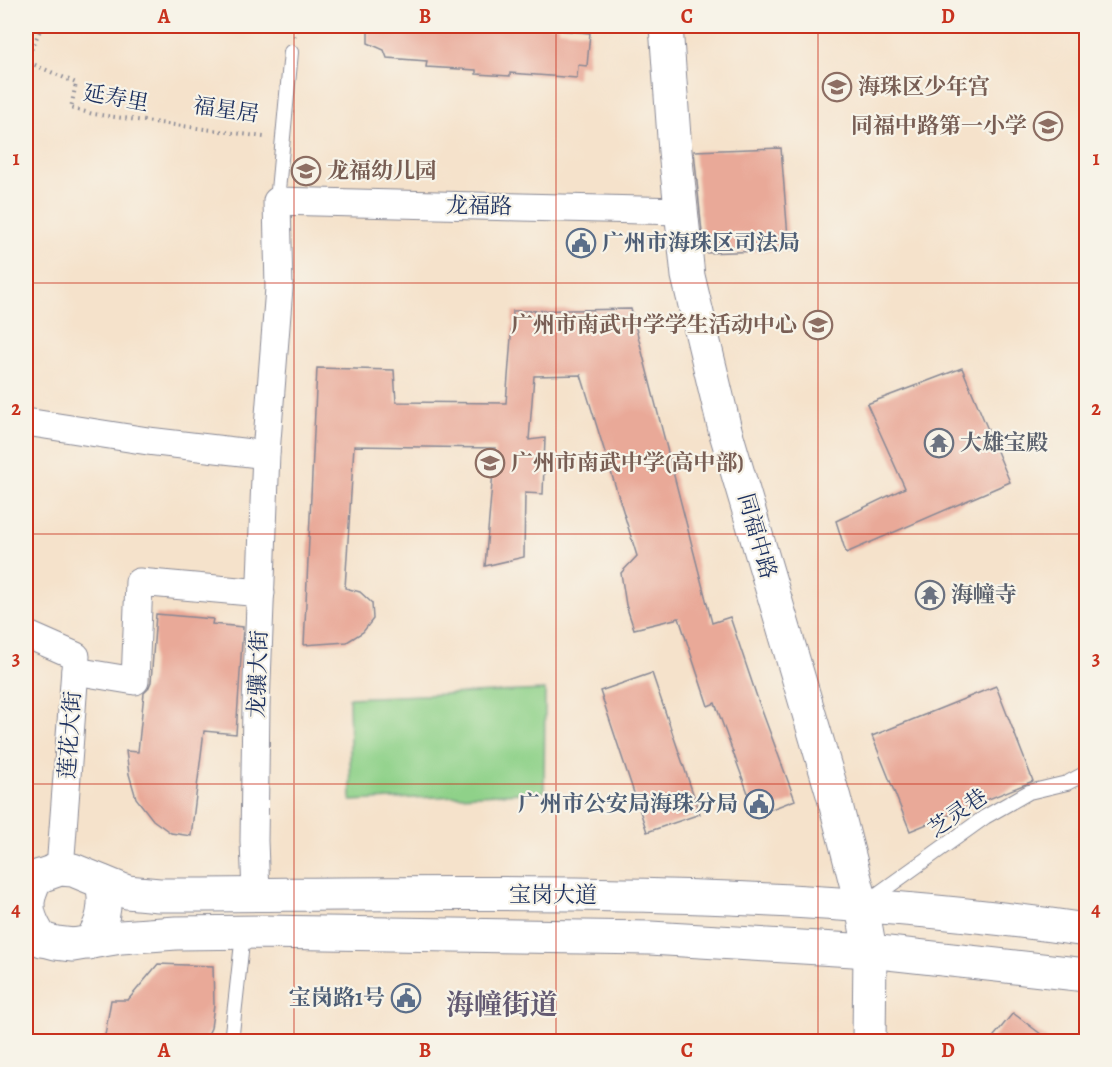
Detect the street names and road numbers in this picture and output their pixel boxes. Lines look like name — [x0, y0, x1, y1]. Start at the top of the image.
street label: 延寿里 — [81, 77, 151, 119]
street label: 福星居 — [191, 91, 261, 129]
street label: 龙福路 — [446, 190, 512, 222]
street label: 同福中路 — [730, 490, 784, 582]
street label: 龙骧大街 — [241, 629, 275, 719]
street label: 莲花大街 — [52, 690, 88, 780]
street label: 芝灵巷 — [922, 782, 994, 844]
street label: 宝岗大道 — [509, 880, 597, 910]

